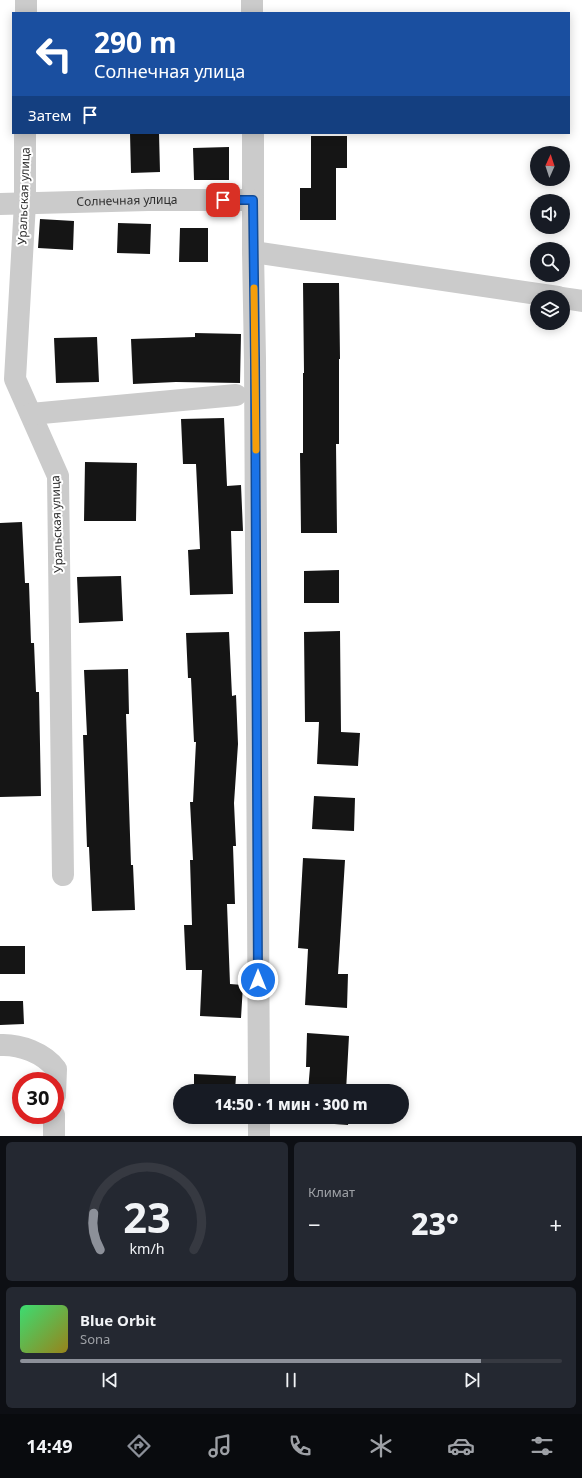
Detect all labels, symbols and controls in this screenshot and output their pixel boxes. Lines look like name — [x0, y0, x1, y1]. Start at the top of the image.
text: 290 m — [94, 23, 177, 61]
icon: left — [28, 28, 80, 80]
text: Солнечная улица — [94, 59, 245, 83]
icon: arrive — [79, 104, 101, 126]
text: Затем — [28, 105, 71, 125]
north arrow — [530, 146, 570, 186]
map controls — [530, 146, 570, 330]
street label: Уральская улица — [13, 147, 34, 245]
pin — [206, 183, 240, 217]
icon: arrive — [212, 189, 234, 211]
street label: Солнечная улица — [76, 191, 177, 210]
button: sound — [530, 194, 570, 234]
button: search — [530, 242, 570, 282]
button: layers — [530, 290, 570, 330]
street label: Уральская улица — [46, 475, 67, 573]
position arrow — [237, 959, 279, 1001]
speed limit sign: 30 — [12, 1072, 64, 1124]
text: 14:50 · 1 мин · 300 m — [214, 1094, 368, 1114]
text: Климат — [308, 1183, 355, 1201]
text: 23 — [123, 1188, 171, 1244]
text: 23° — [411, 1203, 459, 1244]
text: − — [308, 1209, 321, 1239]
text: + — [549, 1209, 562, 1239]
text: km/h — [129, 1238, 165, 1257]
text: Blue Orbit — [80, 1310, 156, 1330]
text: Sona — [80, 1330, 110, 1348]
icon: previous — [99, 1369, 121, 1391]
icon: pause — [280, 1369, 302, 1391]
icon: next — [461, 1369, 483, 1391]
icon: directions — [125, 1432, 153, 1460]
icon: music — [206, 1432, 234, 1460]
icon: phone — [286, 1432, 314, 1460]
icon: climate — [367, 1432, 395, 1460]
icon: car — [447, 1432, 475, 1460]
icon: filters — [528, 1432, 556, 1460]
text: 14:49 — [26, 1434, 73, 1458]

